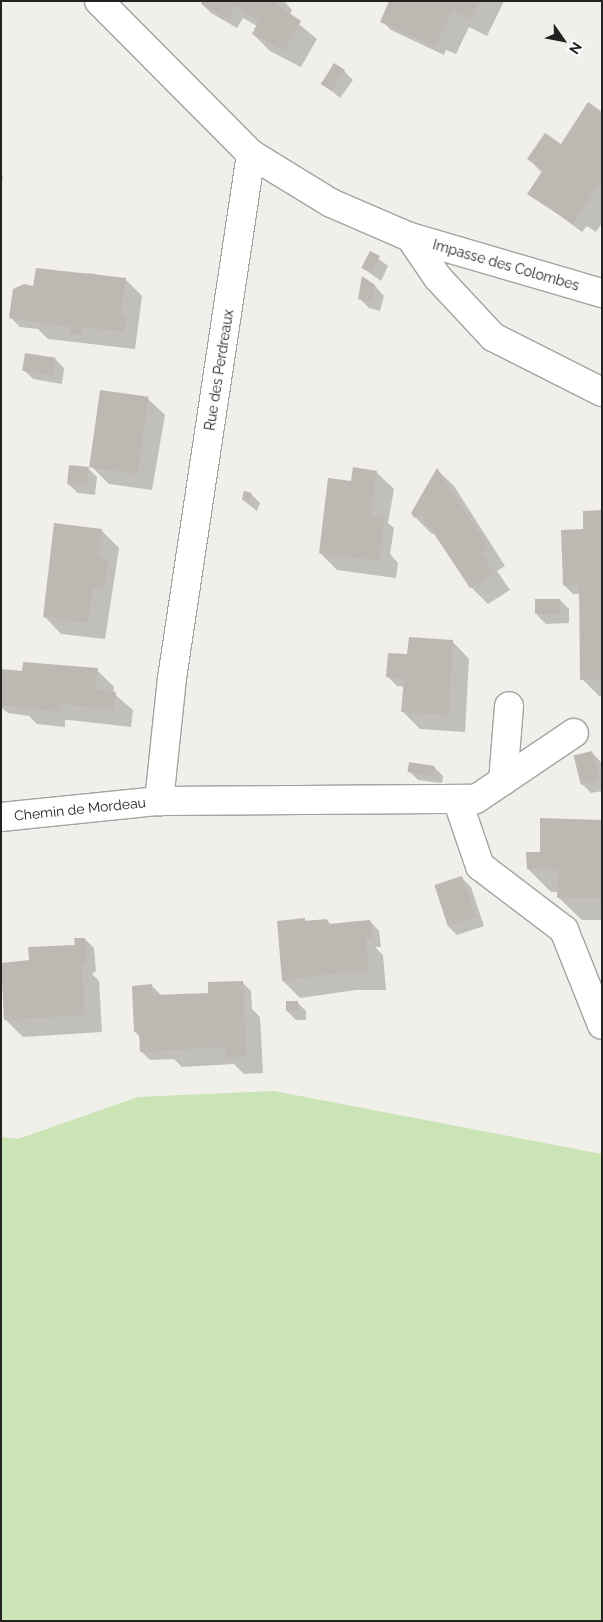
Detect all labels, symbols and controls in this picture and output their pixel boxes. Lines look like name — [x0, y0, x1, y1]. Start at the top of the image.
north arrow — [538, 15, 588, 65]
text: N — [566, 39, 585, 57]
street label: Impasse des Colombes — [431, 236, 581, 294]
street label: Rue des Perdreaux — [201, 308, 237, 432]
street label: Chemin de Mordeau — [13, 794, 147, 824]

